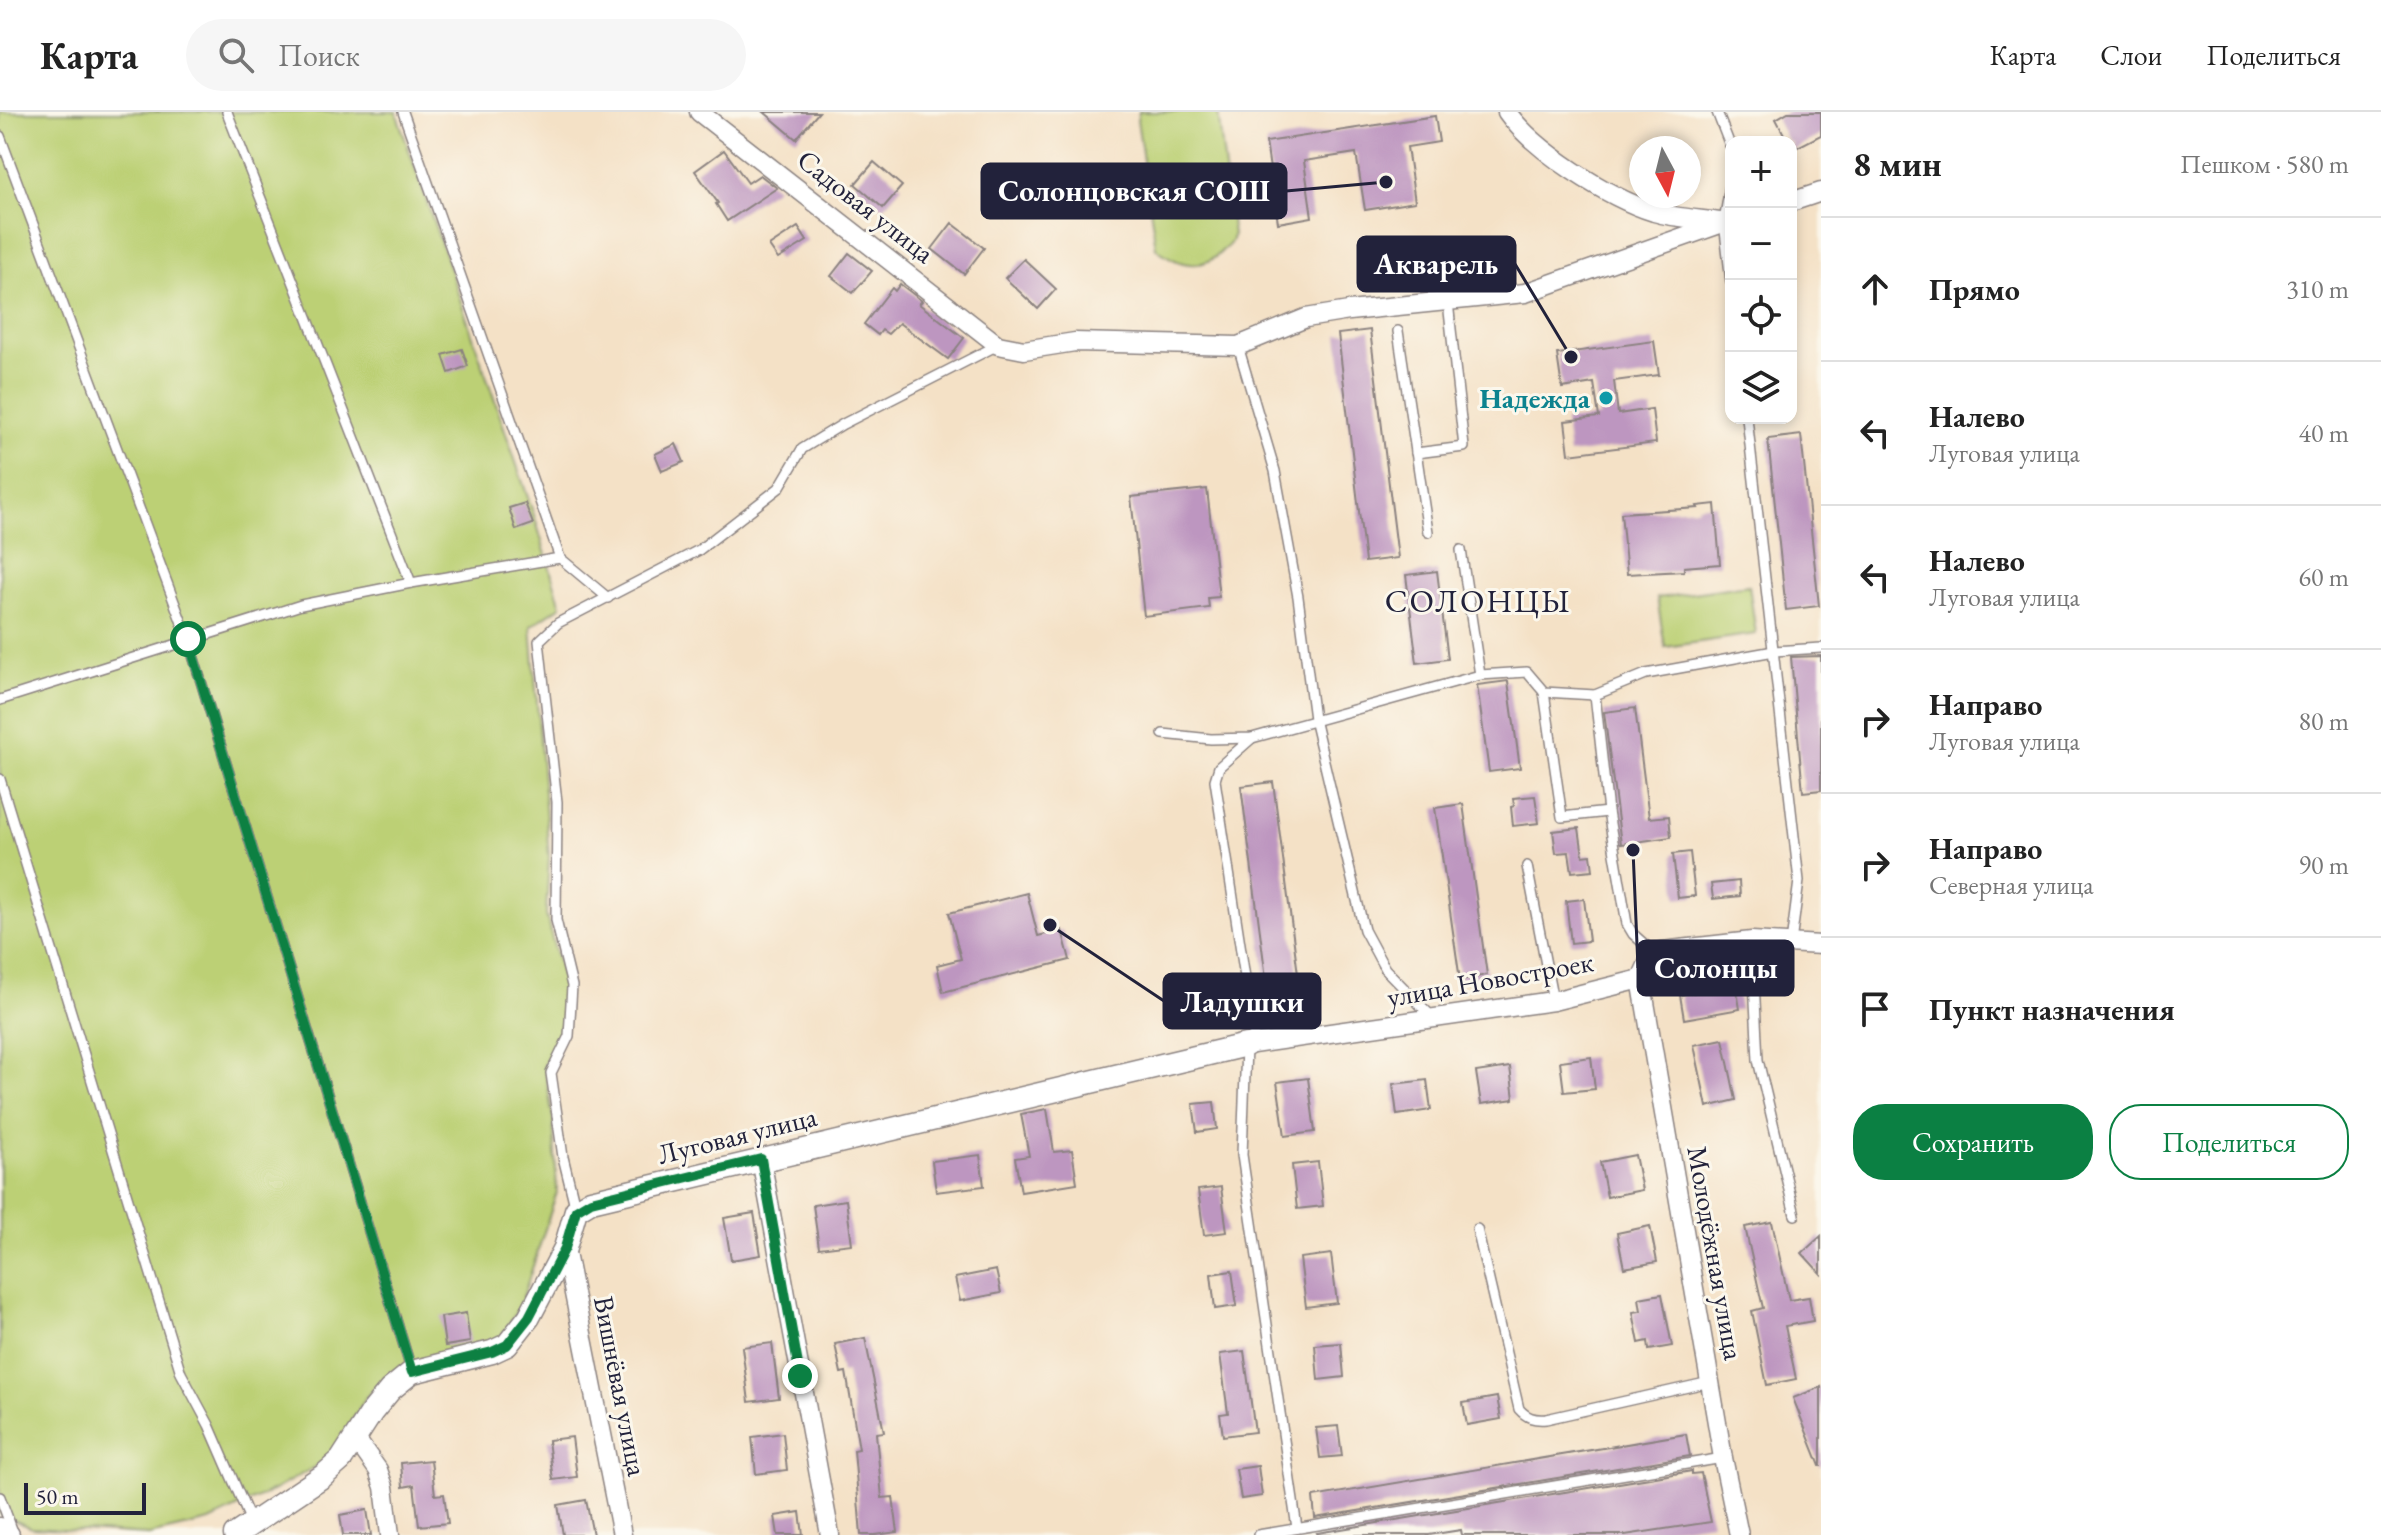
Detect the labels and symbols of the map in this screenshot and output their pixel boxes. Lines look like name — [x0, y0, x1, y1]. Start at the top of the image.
north arrow — [1629, 136, 1701, 208]
street label: Садовая улица — [790, 141, 942, 271]
callout: Солонцовская СОШ — [982, 164, 1286, 218]
text: Солонцовская СОШ — [998, 171, 1270, 210]
callout: Акварель — [1358, 237, 1515, 291]
text: Акварель — [1373, 244, 1498, 283]
place label: Надежда — [1479, 380, 1591, 416]
marker: Надежда — [1597, 389, 1615, 407]
district label: СОЛОНЦЫ — [1385, 580, 1571, 622]
route start — [170, 621, 206, 657]
callout: Солонцы — [1638, 941, 1793, 995]
street label: улица Новостроек — [1384, 943, 1596, 1015]
text: Солонцы — [1654, 948, 1778, 987]
callout: Ладушки — [1164, 974, 1320, 1028]
text: Ладушки — [1180, 982, 1304, 1021]
street label: Луговая улица — [654, 1098, 821, 1172]
street label: Молодёжная улица — [1679, 1143, 1753, 1364]
street label: Вишнёвая улица — [586, 1293, 656, 1480]
route end — [782, 1358, 818, 1394]
scale bar — [24, 1479, 146, 1515]

